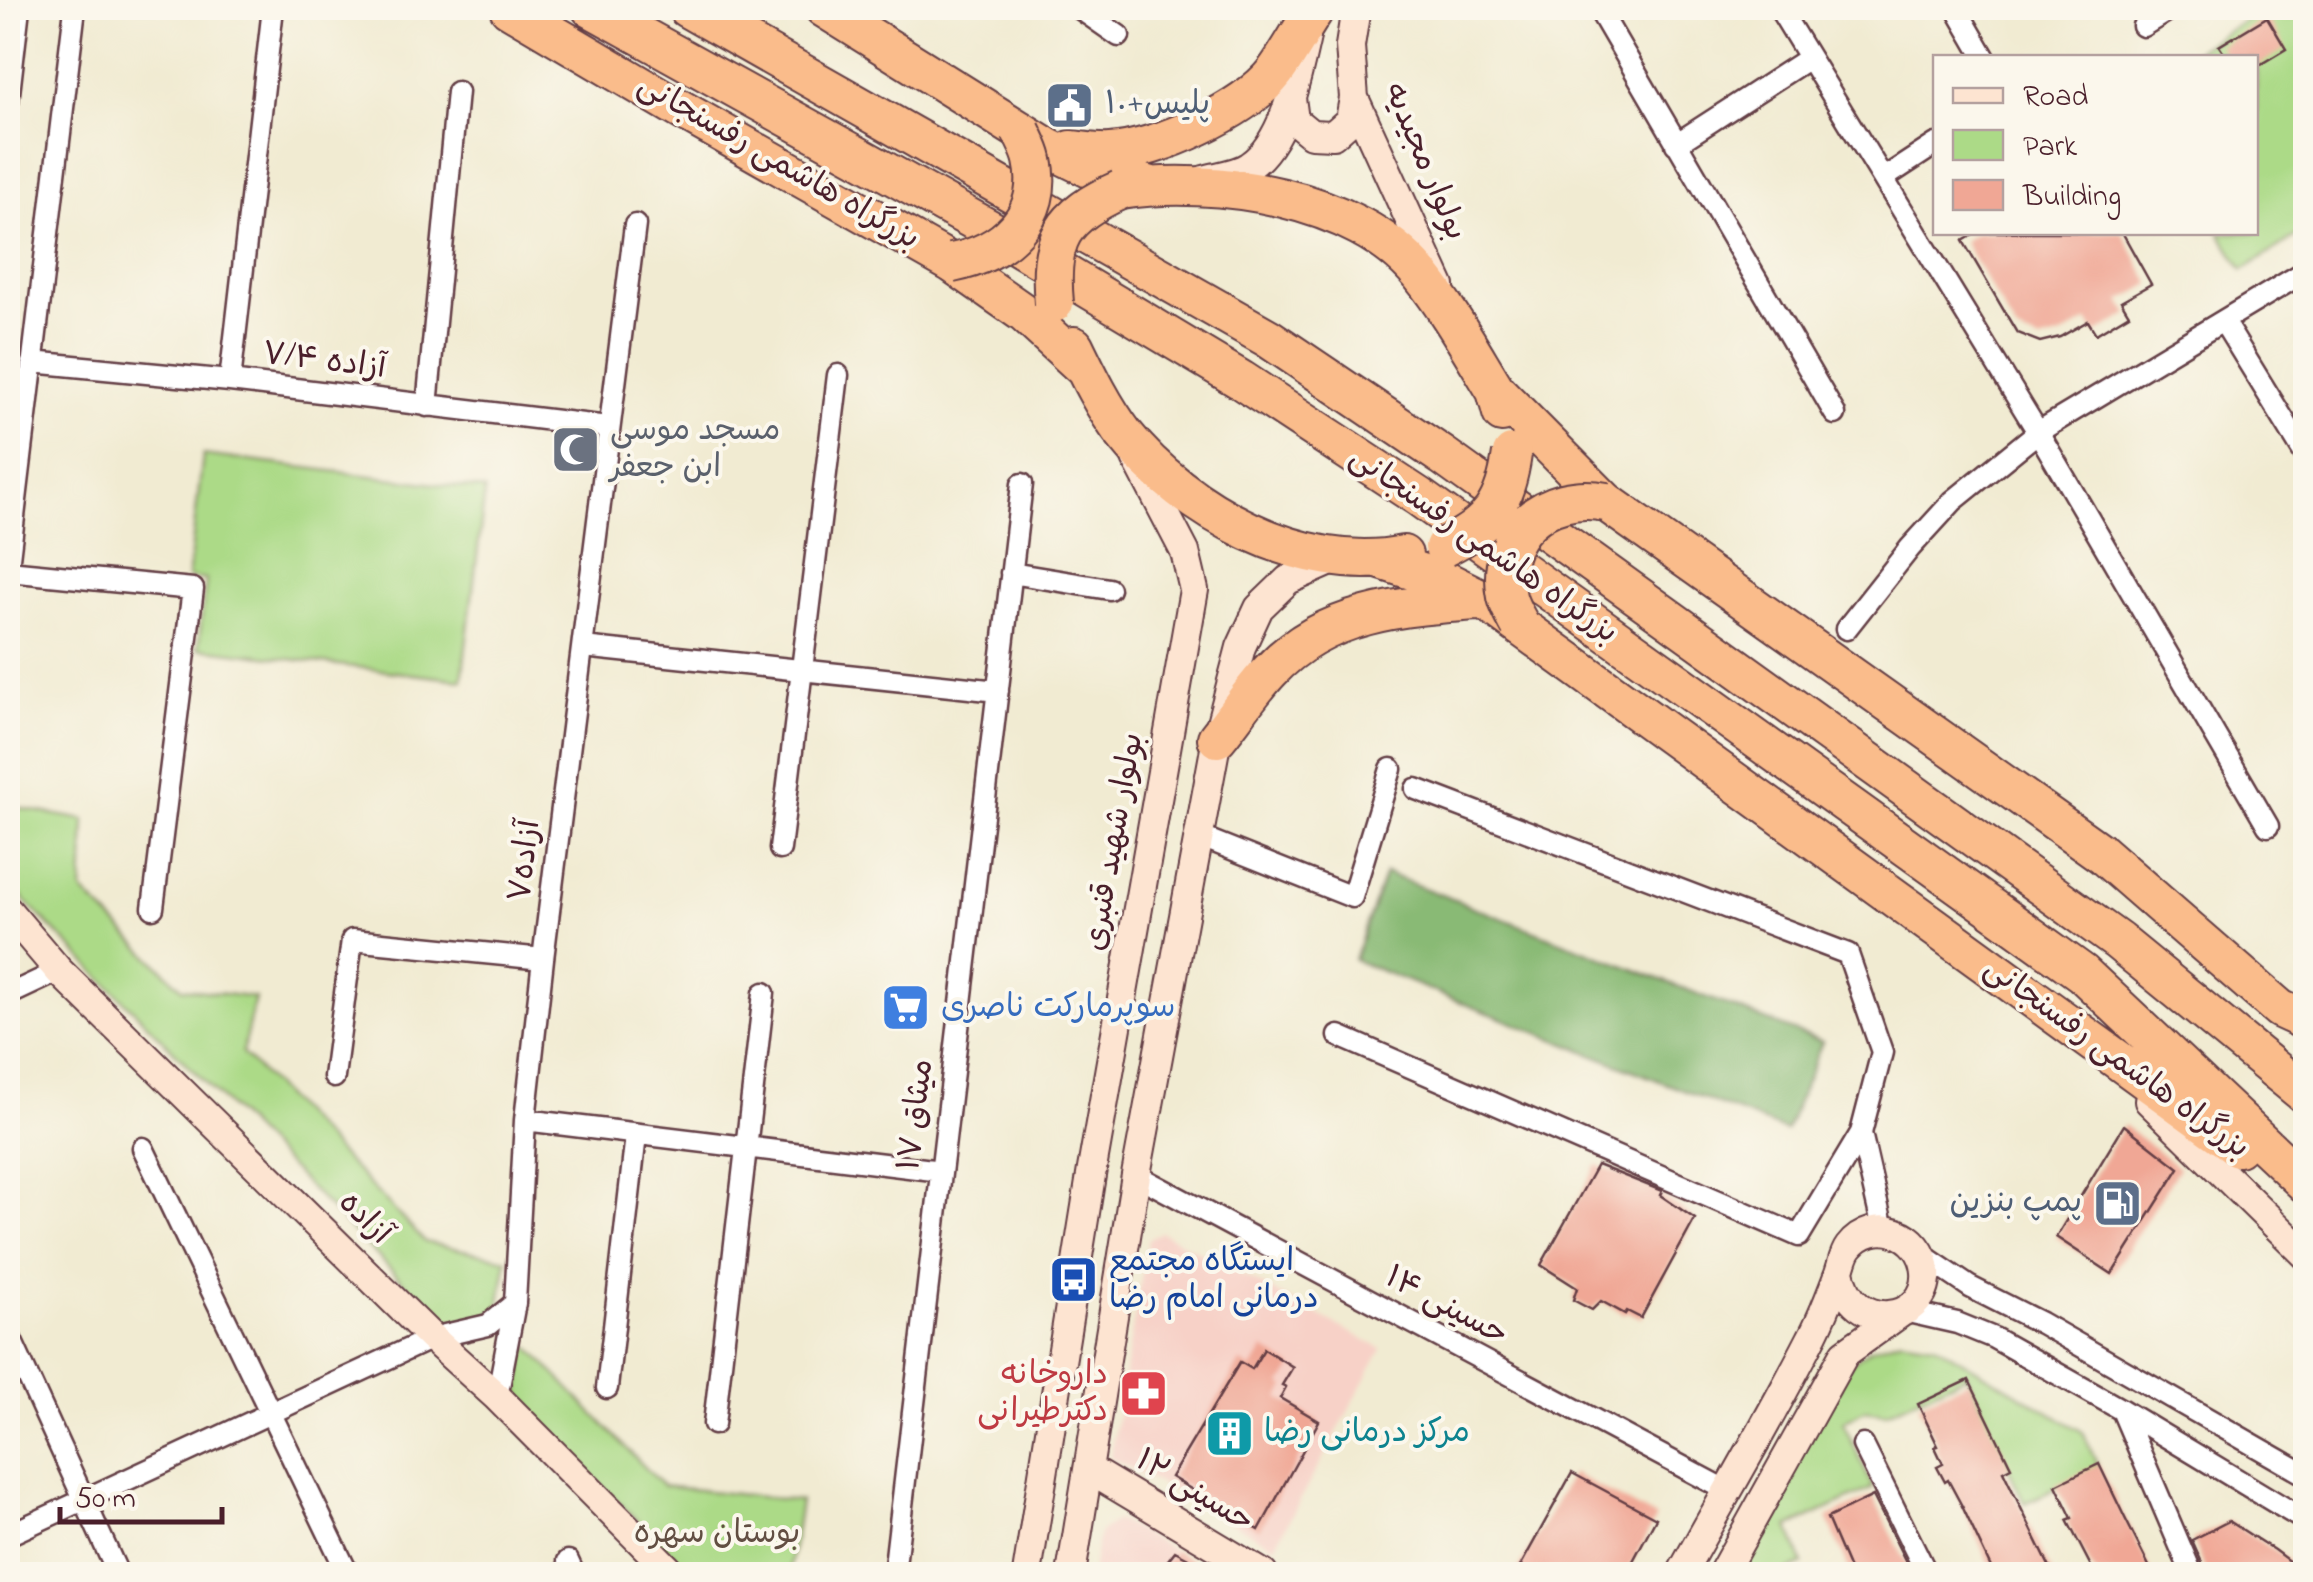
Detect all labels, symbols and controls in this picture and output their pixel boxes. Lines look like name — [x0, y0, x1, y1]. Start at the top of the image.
legend — [1933, 55, 2258, 235]
street label: بزرگراه هاشمی رفسنجانی — [628, 63, 928, 263]
street label: بولوار مجیدیه — [1370, 76, 1478, 248]
text: Road — [2023, 76, 2088, 120]
public building icon: پلیس+۱۰ — [1044, 79, 1096, 131]
place label: پلیس+۱۰ — [1105, 82, 1210, 129]
text: Park — [2023, 126, 2078, 170]
text: Building — [2022, 176, 2121, 220]
street label: آزاده ۷/۴ — [260, 331, 390, 393]
place label: مسجد موسی ابن جعفر — [607, 408, 780, 492]
mosque icon: مسجد موسی ابن جعفر — [549, 423, 601, 475]
street label: بزرگراه هاشمی رفسنجانی — [1339, 435, 1627, 657]
street label: بولوار شهید قنبری — [1073, 729, 1157, 955]
street label: آزاده۷ — [498, 816, 554, 905]
street label: بزرگراه هاشمی رفسنجانی — [1973, 946, 2259, 1172]
supermarket icon: سوپرمارکت ناصری — [880, 982, 932, 1034]
place label: سوپرمارکت ناصری — [941, 985, 1176, 1032]
street label: میثاق ۱۷ — [887, 1056, 947, 1174]
fuel station icon: پمپ بنزین — [2091, 1177, 2143, 1229]
place label: پمپ بنزین — [1950, 1180, 2082, 1227]
street label: آزاده — [326, 1181, 402, 1257]
place label: ایستگاه مجتمع درمانی امام رضا — [1109, 1239, 1319, 1323]
bus stop icon: ایستگاه مجتمع درمانی امام رضا — [1048, 1254, 1100, 1306]
street label: حسینی ۱۴ — [1376, 1255, 1516, 1359]
place label: داروخانه دکترطیرانی — [977, 1352, 1108, 1436]
pharmacy icon: داروخانه دکترطیرانی — [1117, 1367, 1169, 1419]
building icon: مرکز درمانی رضا — [1203, 1407, 1255, 1459]
place label: مرکز درمانی رضا — [1264, 1410, 1470, 1457]
street label: حسینی ۱۲ — [1126, 1438, 1262, 1546]
scale bar — [60, 1462, 222, 1524]
text: 50 m — [75, 1478, 136, 1522]
park label: بوستان سهره — [634, 1511, 800, 1558]

